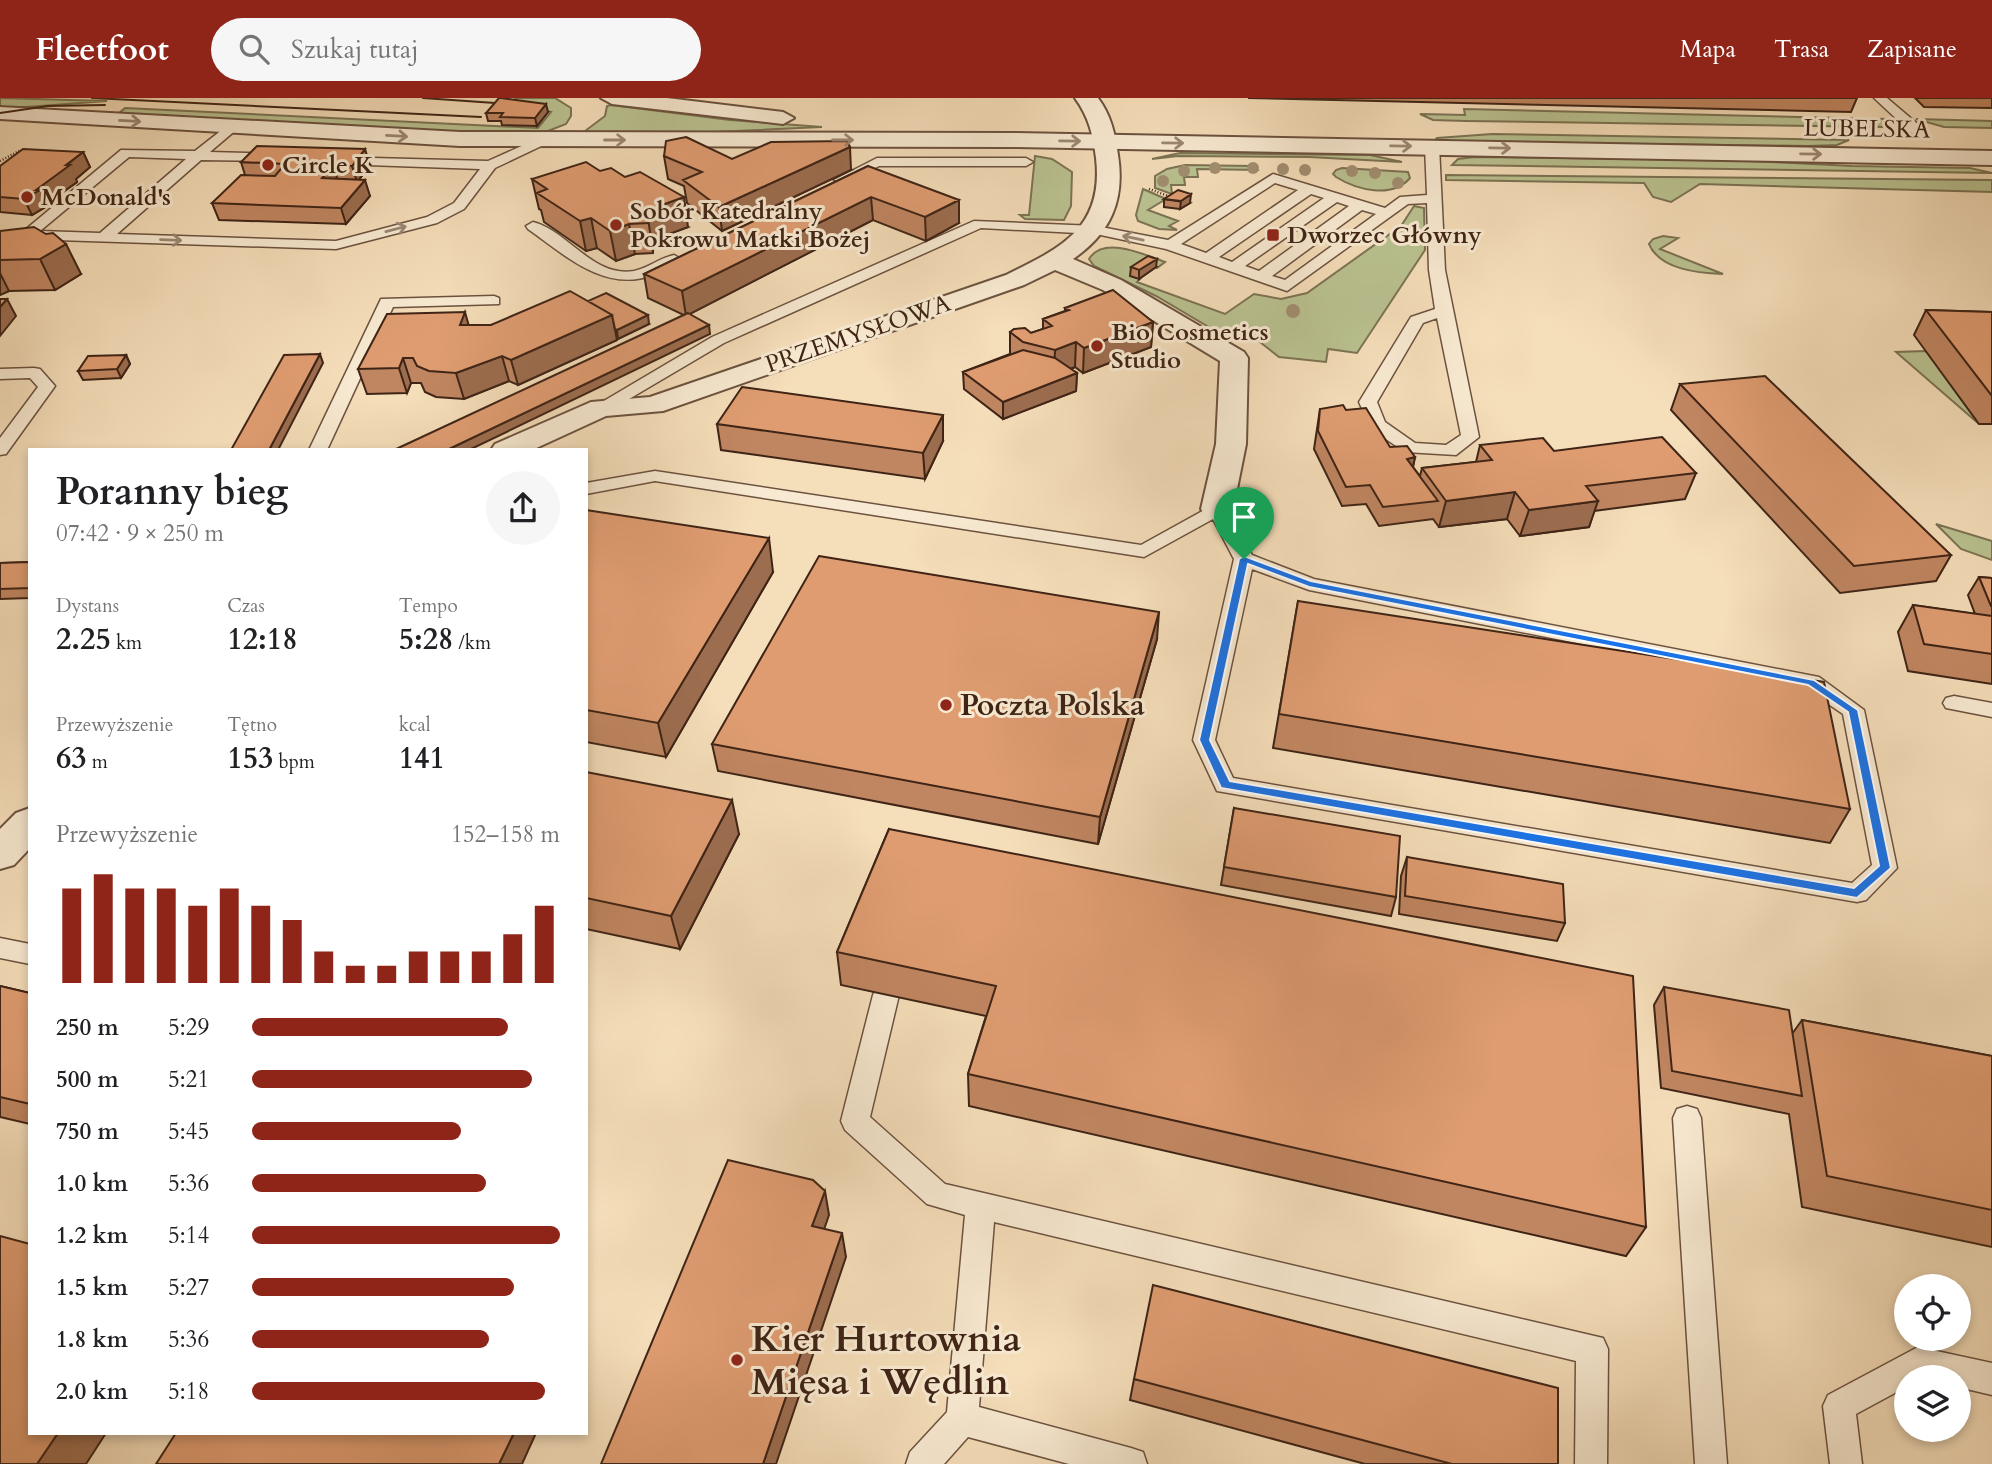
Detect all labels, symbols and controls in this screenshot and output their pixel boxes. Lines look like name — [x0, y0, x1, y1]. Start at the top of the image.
search box — [211, 18, 701, 81]
text: Fleetfoot — [35, 27, 169, 72]
icon: search — [235, 30, 273, 68]
text: Szukaj tutaj — [291, 32, 419, 67]
text: Mapa — [1680, 33, 1736, 66]
text: Trasa — [1774, 33, 1829, 66]
text: Zapisane — [1867, 33, 1957, 66]
street label: LUBELSKA — [1803, 111, 1932, 147]
one-way arrow — [118, 114, 141, 127]
one-way arrow — [385, 129, 408, 142]
one-way arrow — [604, 133, 627, 147]
one-way arrow — [831, 133, 854, 147]
one-way arrow — [1059, 134, 1082, 148]
one-way arrow — [1162, 136, 1185, 149]
one-way arrow — [1389, 139, 1412, 153]
one-way arrow — [1488, 141, 1511, 154]
one-way arrow — [1800, 147, 1823, 161]
place label: Circle K — [282, 149, 374, 182]
marker: Circle K — [260, 157, 276, 173]
place label: McDonald's — [41, 181, 171, 214]
marker: McDonald's — [19, 189, 35, 205]
place label: Sobór Katedralny Pokrowu Matki Bożej — [630, 195, 871, 256]
marker: Sobór Katedralny Pokrowu Matki Bożej — [608, 217, 624, 233]
place label: Dworzec Główny — [1287, 219, 1482, 252]
one-way arrow — [385, 222, 407, 235]
marker: Dworzec Główny — [1265, 227, 1281, 243]
one-way arrow — [1122, 230, 1145, 244]
one-way arrow — [159, 234, 182, 247]
street label: PRZEMYSŁOWA — [761, 286, 956, 381]
place label: Bio Cosmetics Studio — [1111, 316, 1269, 377]
marker: Bio Cosmetics Studio — [1089, 338, 1105, 354]
text: Poranny bieg — [56, 466, 288, 518]
button: share — [486, 471, 560, 545]
pin — [1214, 487, 1274, 559]
icon: arrive — [1225, 498, 1263, 536]
text: 07:42 · 9 × 250 m — [56, 518, 224, 549]
text: Dystans — [56, 593, 119, 619]
text: Czas — [227, 593, 265, 619]
text: Tempo — [399, 593, 458, 619]
text: 2.25 — [56, 619, 111, 660]
text: 12:18 — [227, 619, 298, 660]
text: 5:28 — [399, 619, 453, 660]
text: km — [111, 630, 142, 656]
text: /km — [453, 630, 491, 656]
place label: Poczta Polska — [960, 685, 1145, 726]
marker: Poczta Polska — [938, 697, 954, 713]
text: Przewyższenie — [56, 712, 173, 738]
text: Tętno — [227, 712, 277, 738]
text: kcal — [399, 712, 431, 738]
text: 63 — [56, 738, 87, 779]
text: 153 — [227, 738, 273, 779]
text: 141 — [399, 738, 445, 779]
text: m — [87, 749, 108, 775]
text: bpm — [273, 749, 315, 775]
text: Przewyższenie — [56, 819, 198, 850]
text: 152–158 m — [451, 819, 560, 850]
text: 250 m — [56, 1012, 119, 1043]
text: 5:29 — [168, 1012, 209, 1043]
text: 500 m — [56, 1064, 119, 1095]
text: 5:21 — [168, 1064, 209, 1095]
text: 750 m — [56, 1116, 119, 1147]
text: 5:45 — [168, 1116, 209, 1147]
text: 1.0 km — [56, 1168, 128, 1199]
text: 5:36 — [168, 1168, 209, 1199]
text: 1.2 km — [56, 1220, 128, 1251]
text: 5:14 — [168, 1220, 209, 1251]
text: 1.5 km — [56, 1272, 128, 1303]
text: 5:27 — [168, 1272, 209, 1303]
map controls — [1894, 1274, 1971, 1442]
button: locate — [1894, 1274, 1971, 1351]
place label: Kier Hurtownia Mięsa i Wędlin — [751, 1314, 1021, 1407]
text: 1.8 km — [56, 1324, 128, 1355]
text: 5:36 — [168, 1324, 209, 1355]
marker: Kier Hurtownia Mięsa i Wędlin — [729, 1352, 745, 1368]
button: layers — [1894, 1365, 1971, 1442]
text: 2.0 km — [56, 1376, 128, 1407]
text: 5:18 — [168, 1376, 209, 1407]

